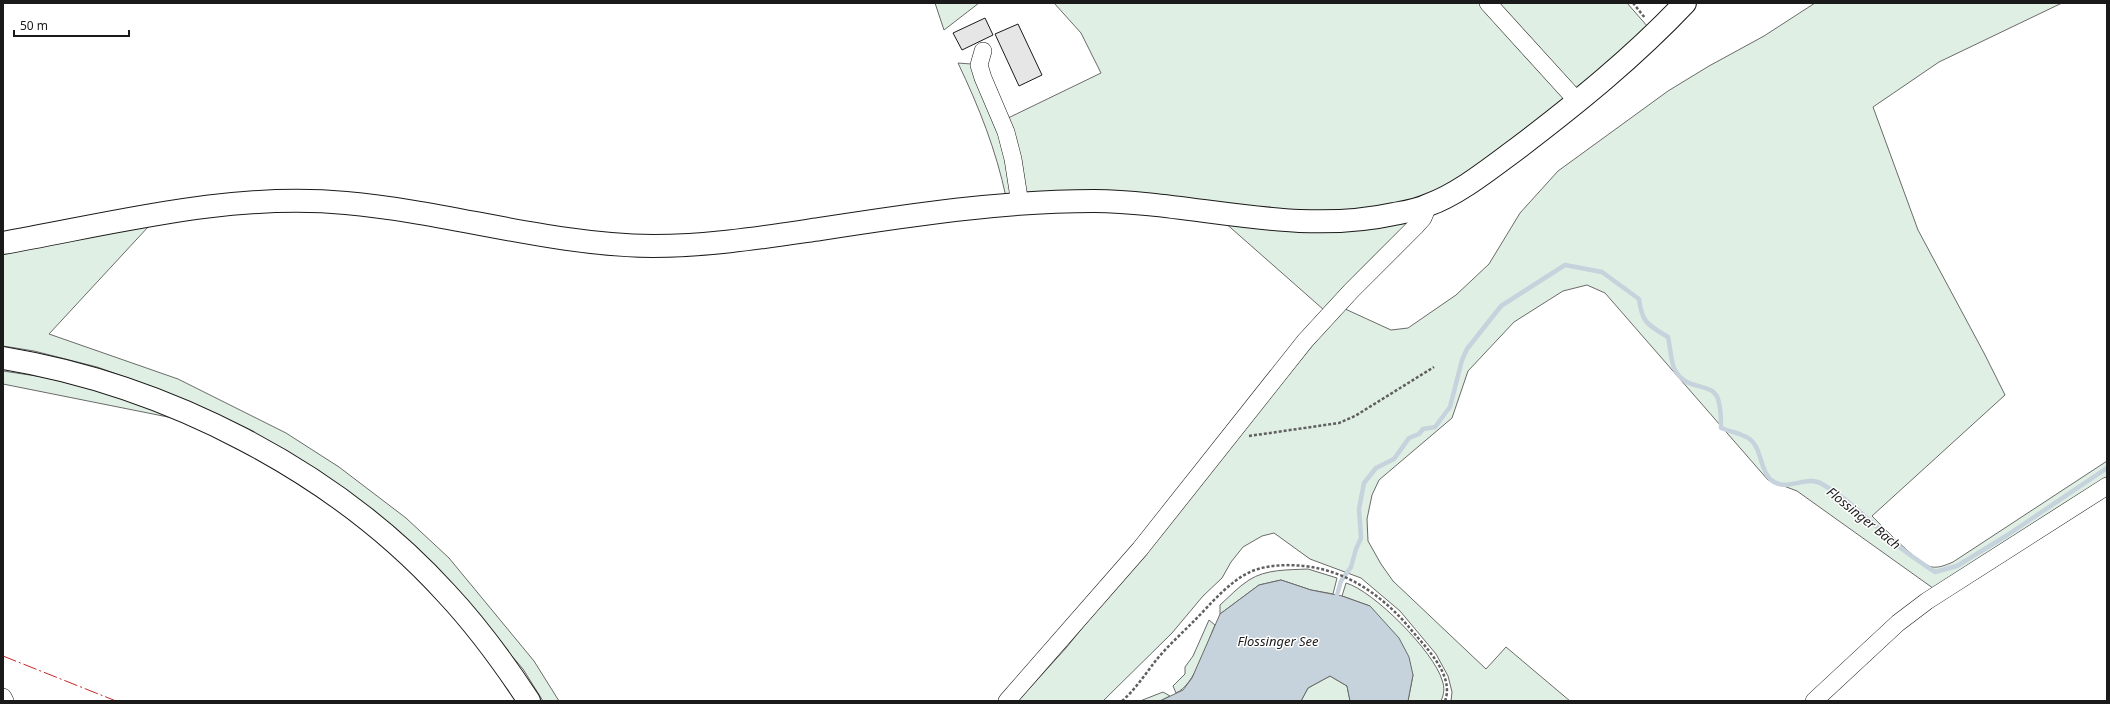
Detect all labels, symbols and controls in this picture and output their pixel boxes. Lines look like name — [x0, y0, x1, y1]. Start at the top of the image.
scale bar — [14, 12, 129, 38]
text: 50 m — [20, 17, 48, 34]
water label: Flossinger Bach — [1823, 483, 1905, 553]
water label: Flossinger See — [1237, 632, 1319, 650]

